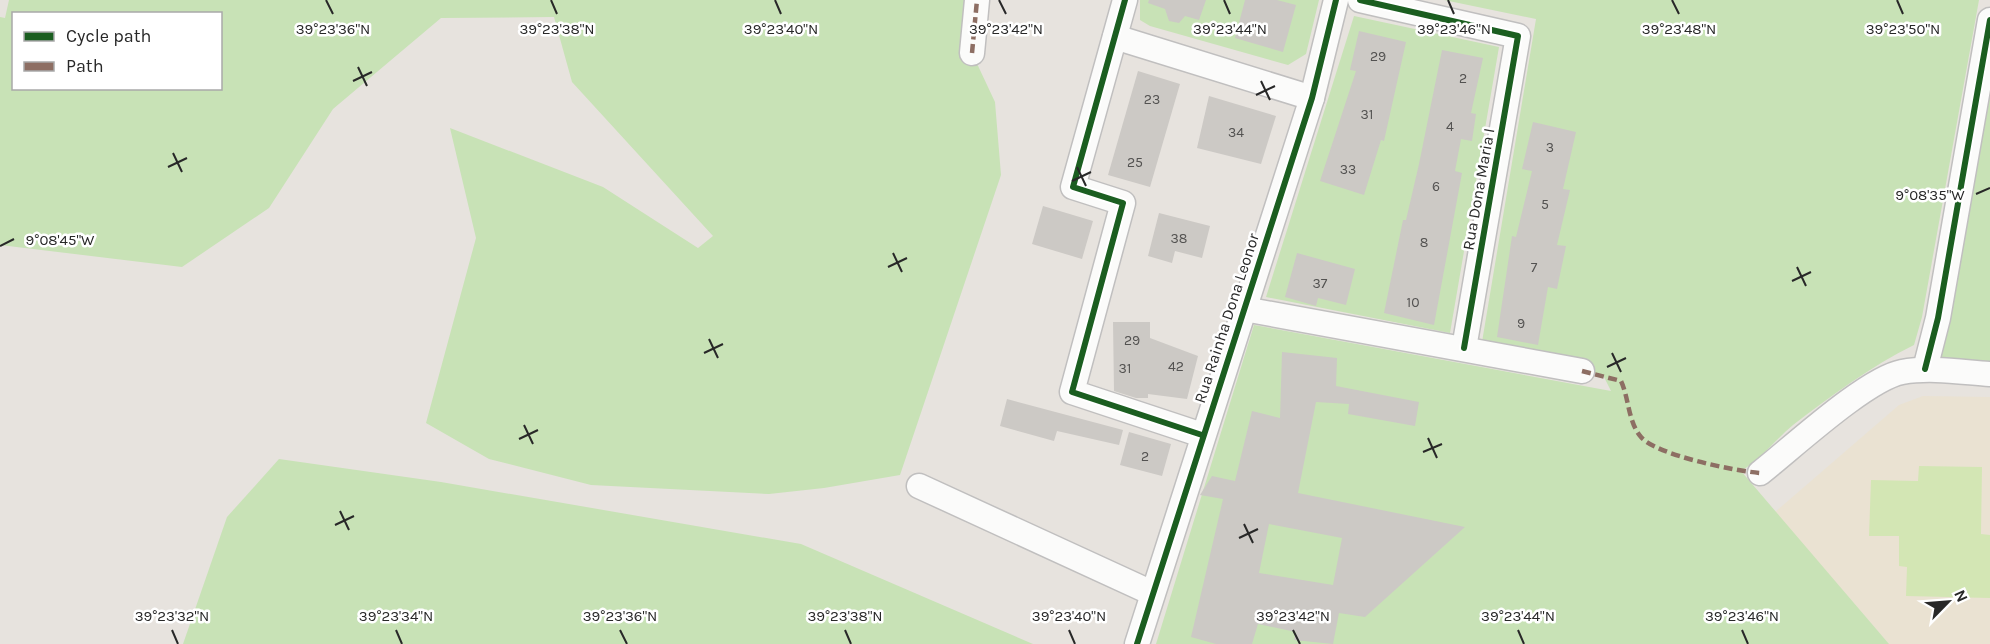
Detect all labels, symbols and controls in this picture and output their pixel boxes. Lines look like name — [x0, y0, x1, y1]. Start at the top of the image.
legend — [12, 12, 222, 90]
text: 39°23'36"N — [296, 20, 370, 38]
text: 39°23'38"N — [519, 20, 595, 38]
text: 39°23'40"N — [744, 20, 818, 38]
text: 39°23'42"N — [969, 20, 1043, 38]
text: 39°23'44"N — [1193, 20, 1267, 38]
text: 39°23'46"N — [1417, 20, 1491, 38]
text: 39°23'48"N — [1642, 20, 1716, 38]
text: 39°23'50"N — [1866, 20, 1940, 38]
text: Cycle path — [66, 25, 151, 47]
house number: 29 — [1370, 48, 1386, 65]
text: Path — [66, 55, 104, 77]
house number: 2 — [1459, 70, 1467, 87]
house number: 23 — [1144, 91, 1160, 108]
house number: 31 — [1361, 106, 1373, 123]
house number: 4 — [1446, 118, 1454, 135]
house number: 34 — [1228, 124, 1244, 141]
street label: Rua Dona Maria I — [1458, 127, 1499, 252]
house number: 3 — [1546, 139, 1554, 156]
house number: 25 — [1127, 154, 1143, 171]
house number: 33 — [1340, 161, 1356, 178]
house number: 6 — [1432, 178, 1440, 195]
text: 9°08'35"W — [1895, 186, 1965, 204]
house number: 5 — [1541, 196, 1549, 213]
house number: 38 — [1171, 230, 1187, 247]
text: 9°08'45"W — [26, 231, 95, 249]
street label: Rua Rainha Dona Leonor — [1190, 231, 1263, 406]
house number: 8 — [1420, 234, 1428, 251]
house number: 7 — [1531, 259, 1538, 276]
house number: 37 — [1313, 275, 1328, 292]
house number: 10 — [1407, 294, 1419, 311]
house number: 9 — [1517, 315, 1525, 332]
house number: 29 — [1124, 332, 1140, 349]
house number: 42 — [1168, 358, 1184, 375]
house number: 31 — [1119, 360, 1131, 377]
house number: 2 — [1141, 448, 1149, 465]
north arrow — [1918, 572, 1978, 632]
text: N — [1950, 587, 1972, 605]
text: 39°23'32"N — [135, 607, 209, 625]
text: 39°23'34"N — [359, 607, 433, 625]
text: 39°23'36"N — [583, 607, 657, 625]
text: 39°23'38"N — [807, 607, 883, 625]
text: 39°23'40"N — [1032, 607, 1106, 625]
text: 39°23'42"N — [1256, 607, 1330, 625]
text: 39°23'44"N — [1481, 607, 1555, 625]
text: 39°23'46"N — [1705, 607, 1779, 625]

